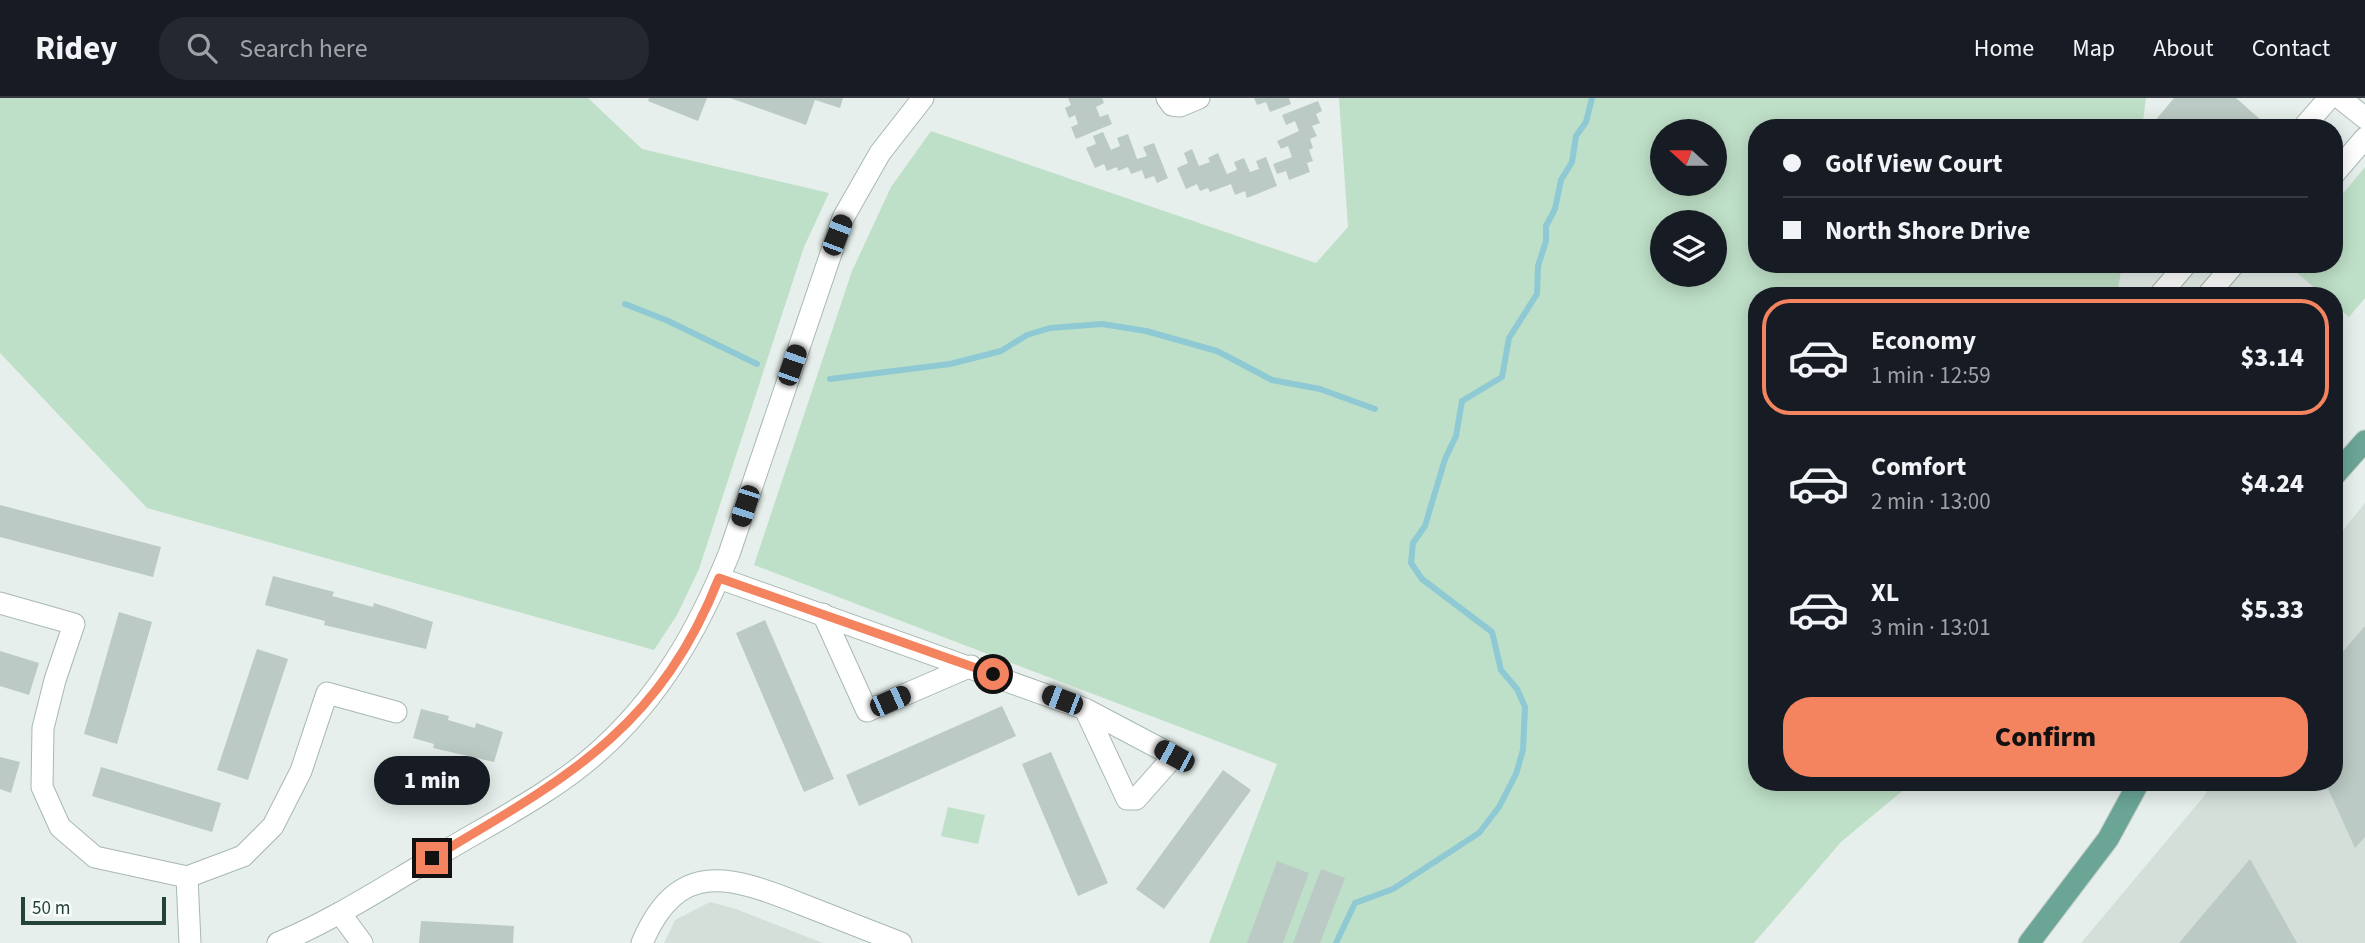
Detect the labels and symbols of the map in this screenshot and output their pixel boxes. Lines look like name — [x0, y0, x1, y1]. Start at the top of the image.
north arrow — [1650, 119, 1727, 196]
car — [820, 212, 855, 258]
car — [776, 342, 809, 388]
car — [729, 483, 762, 529]
route start — [977, 658, 1009, 690]
car — [867, 683, 914, 719]
car — [1039, 683, 1086, 717]
car — [1151, 737, 1198, 775]
callout: 1 min — [374, 756, 490, 806]
route end — [416, 842, 448, 874]
scale bar — [21, 894, 166, 926]

